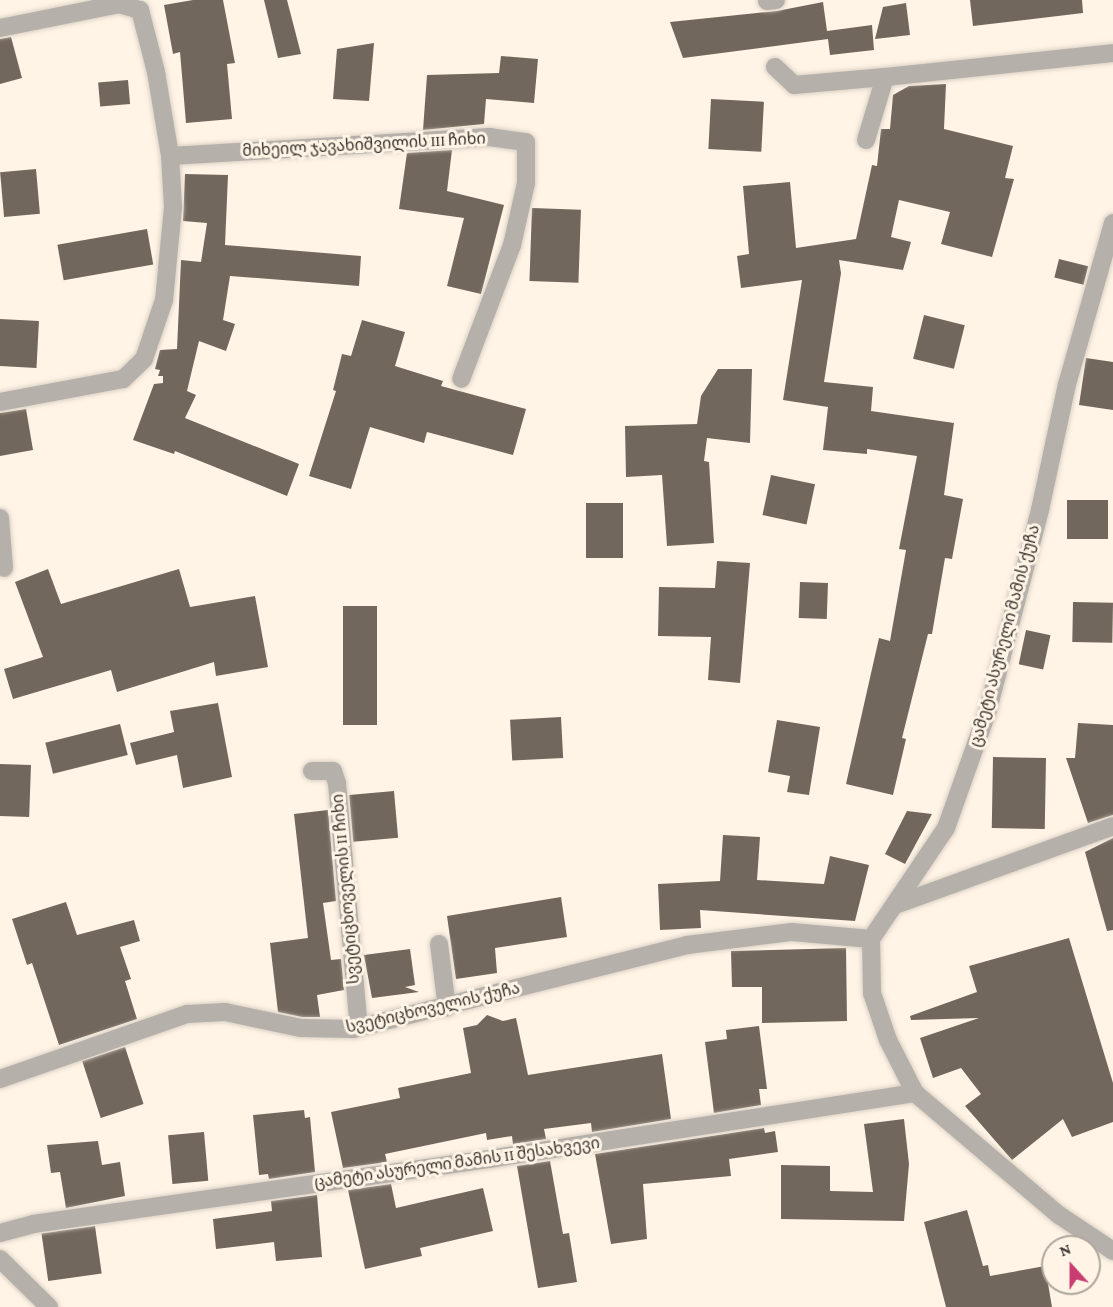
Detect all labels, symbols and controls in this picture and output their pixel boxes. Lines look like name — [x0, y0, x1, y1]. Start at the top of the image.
street label: მიხეილ ჯავახიშვილის III ჩიხი — [242, 129, 486, 161]
street label: ცამეტი ასურელი მამის ქუჩა — [966, 523, 1044, 749]
street label: სვეტიცხოველის II ჩიხი — [328, 793, 364, 985]
street label: სვეტიცხოველის ქუჩა — [344, 979, 522, 1037]
street label: ცამეტი ასურელი მამის II შესახვევი — [313, 1133, 601, 1193]
north arrow — [1041, 1235, 1101, 1295]
text: N — [1057, 1240, 1073, 1259]

